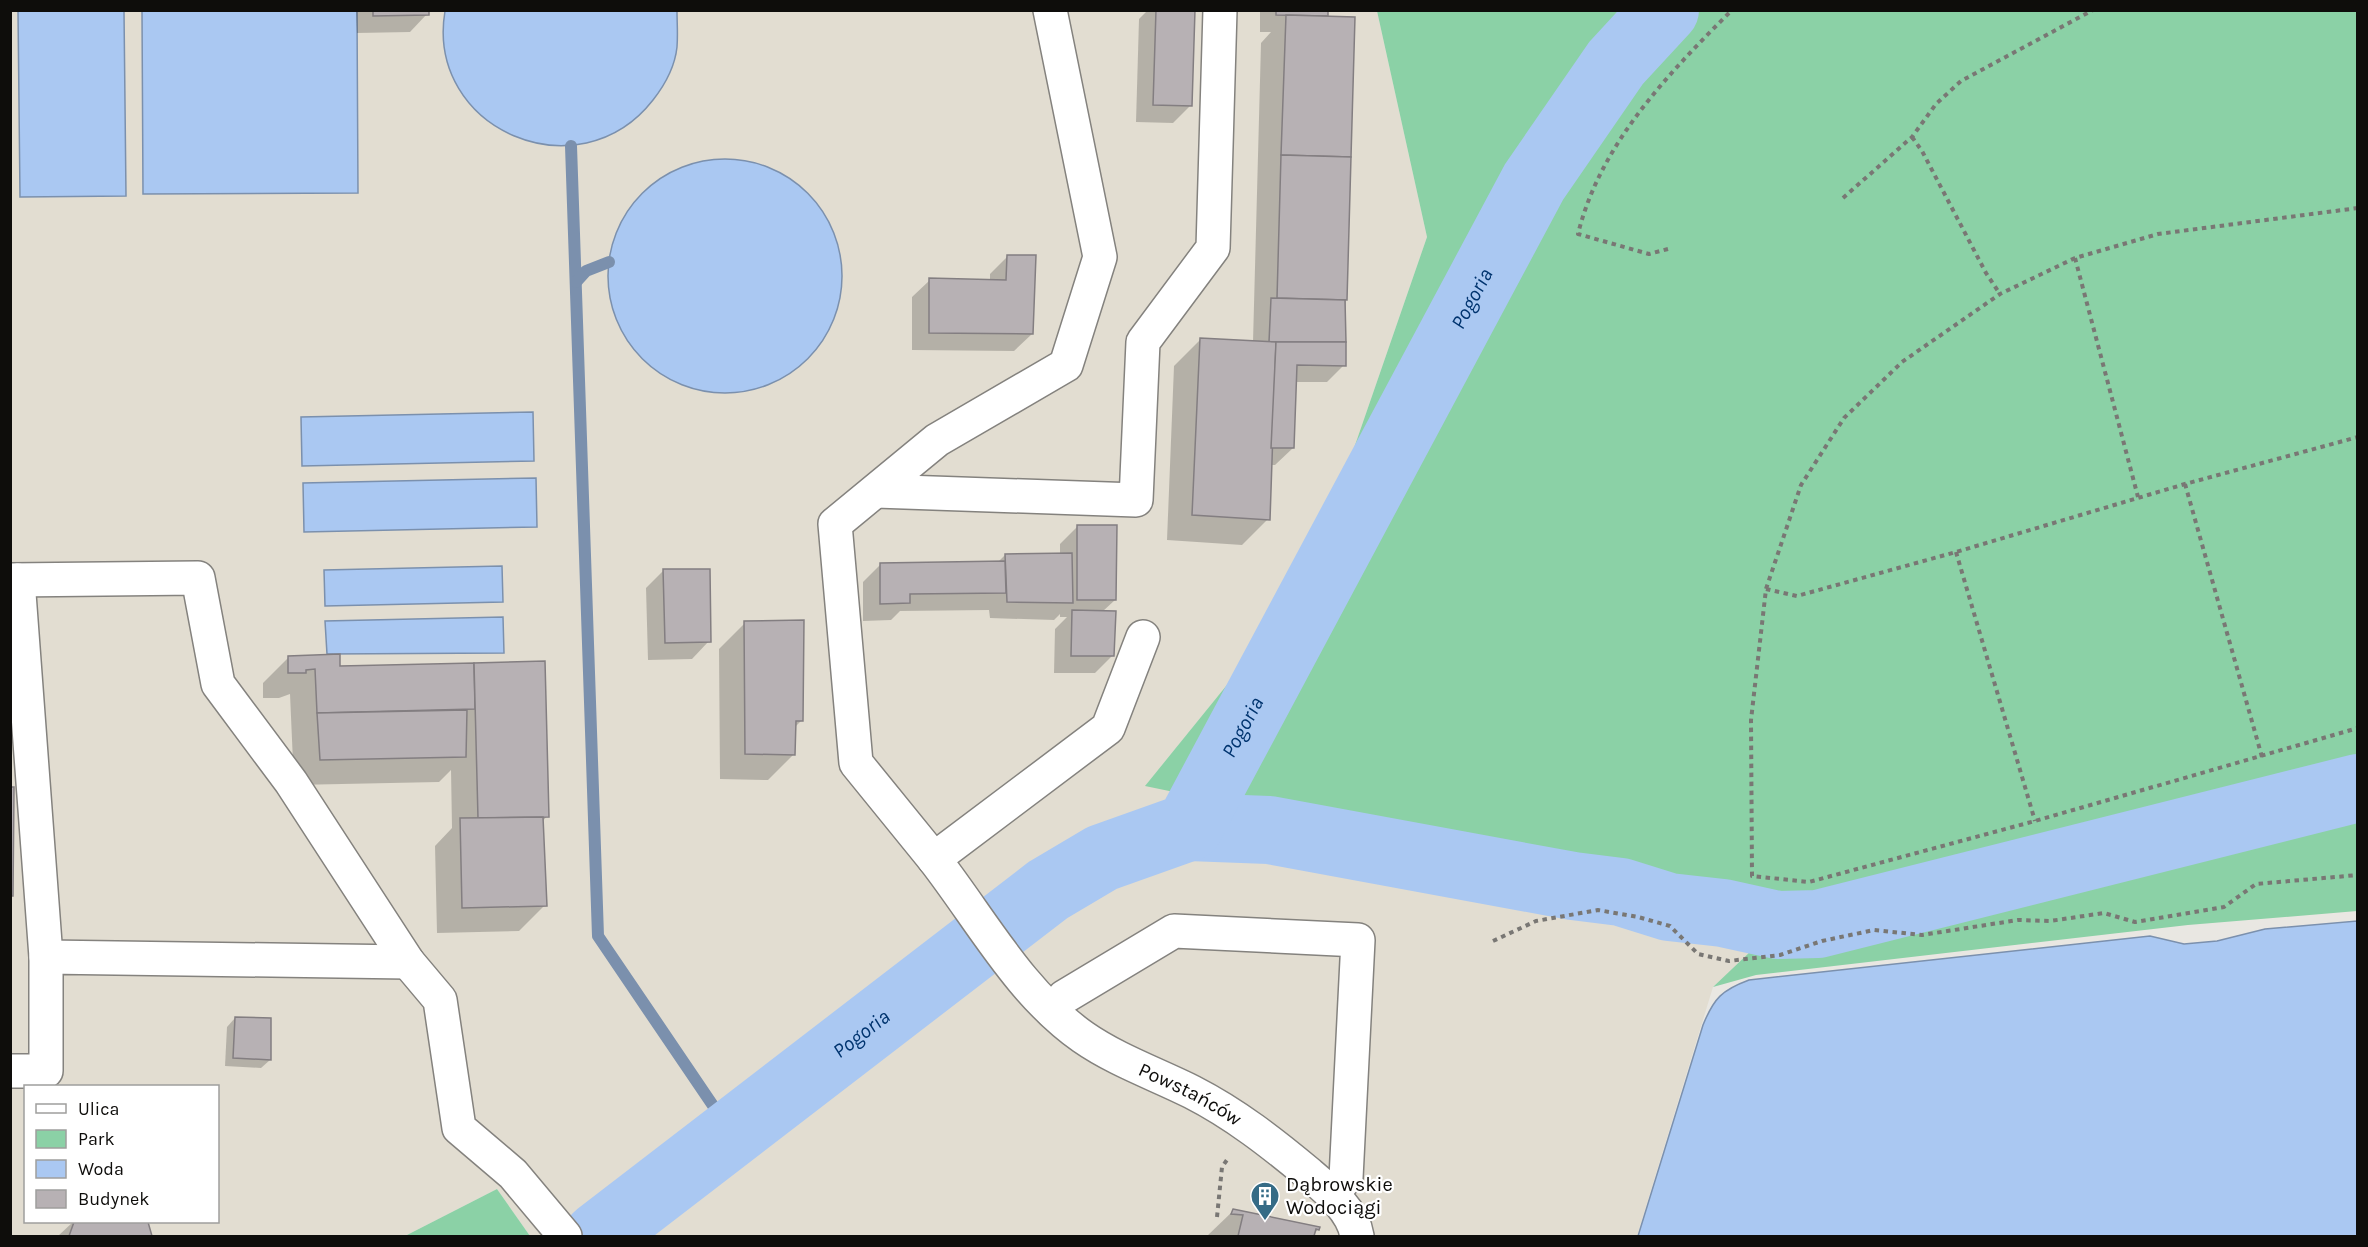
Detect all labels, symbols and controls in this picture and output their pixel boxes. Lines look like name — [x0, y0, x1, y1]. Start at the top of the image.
water label: Pogoria — [1446, 264, 1498, 333]
water label: Pogoria — [1216, 693, 1268, 762]
water label: Pogoria — [828, 1004, 894, 1063]
street label: Powstańców — [1135, 1058, 1247, 1131]
legend — [24, 1085, 219, 1223]
text: Ulica — [78, 1098, 119, 1120]
text: Park — [78, 1128, 115, 1150]
text: Woda — [78, 1158, 124, 1180]
place label: Dąbrowskie Wodociągi — [1286, 1173, 1393, 1219]
building icon: Dąbrowskie Wodociągi — [1249, 1180, 1281, 1222]
text: Budynek — [78, 1188, 149, 1210]

